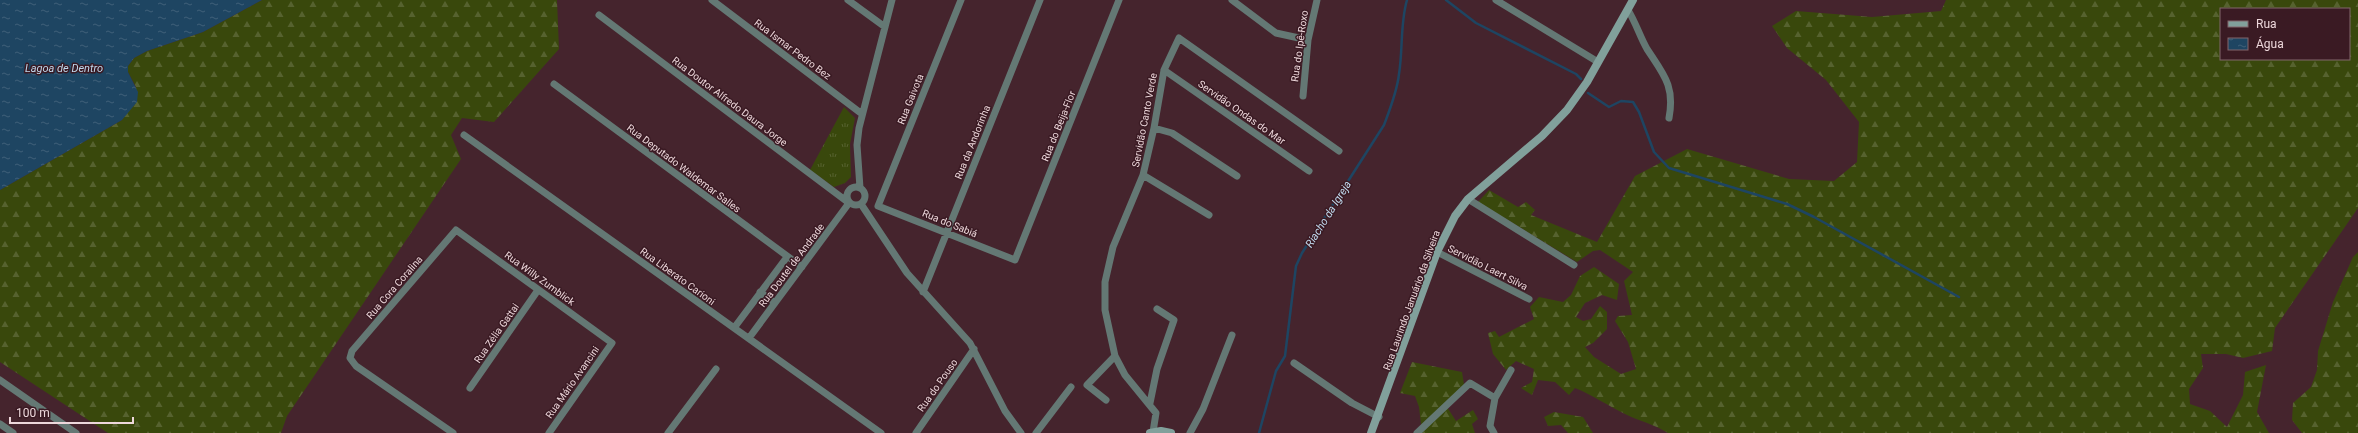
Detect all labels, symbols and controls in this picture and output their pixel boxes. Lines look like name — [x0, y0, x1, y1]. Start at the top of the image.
legend — [2220, 8, 2350, 60]
street label: Rua do Ipê-Roxo — [1289, 9, 1310, 83]
street label: Rua Ismar Pedro Bez — [752, 17, 833, 82]
text: Rua — [2256, 17, 2277, 31]
text: Água — [2256, 36, 2284, 51]
street label: Rua Doutor Alfredo Daura Jorge — [670, 55, 789, 148]
water label: Lagoa de Dentro — [25, 62, 103, 75]
street label: Rua Gaivota — [895, 72, 926, 126]
street label: Servidão Canto Verde — [1130, 72, 1159, 168]
street label: Servidão Ondas do Mar — [1196, 78, 1288, 147]
street label: Rua do Beija-Flor — [1039, 89, 1078, 163]
street label: Rua da Andorinha — [953, 104, 992, 181]
street label: Rua Deputado Waldemar Salles — [625, 122, 743, 215]
water label: Riacho da Igreja — [1303, 178, 1354, 250]
street label: Rua do Sabiá — [921, 207, 979, 239]
street label: Rua Doutel de Andrade — [756, 221, 826, 309]
street label: Rua Laurindo Januário da Silveira — [1381, 229, 1442, 372]
street label: Servidão Laert Silva — [1446, 243, 1529, 292]
street label: Rua Liberato Carioni — [638, 246, 717, 307]
street label: Rua Willy Zumblick — [503, 249, 578, 308]
street label: Rua Cora Coralina — [364, 254, 425, 321]
street label: Rua Zélia Gattai — [472, 301, 521, 365]
street label: Rua Mário Avancini — [543, 344, 601, 420]
street label: Rua do Pouso — [915, 357, 960, 414]
scale bar — [10, 399, 133, 425]
text: 100 m — [16, 406, 50, 420]

